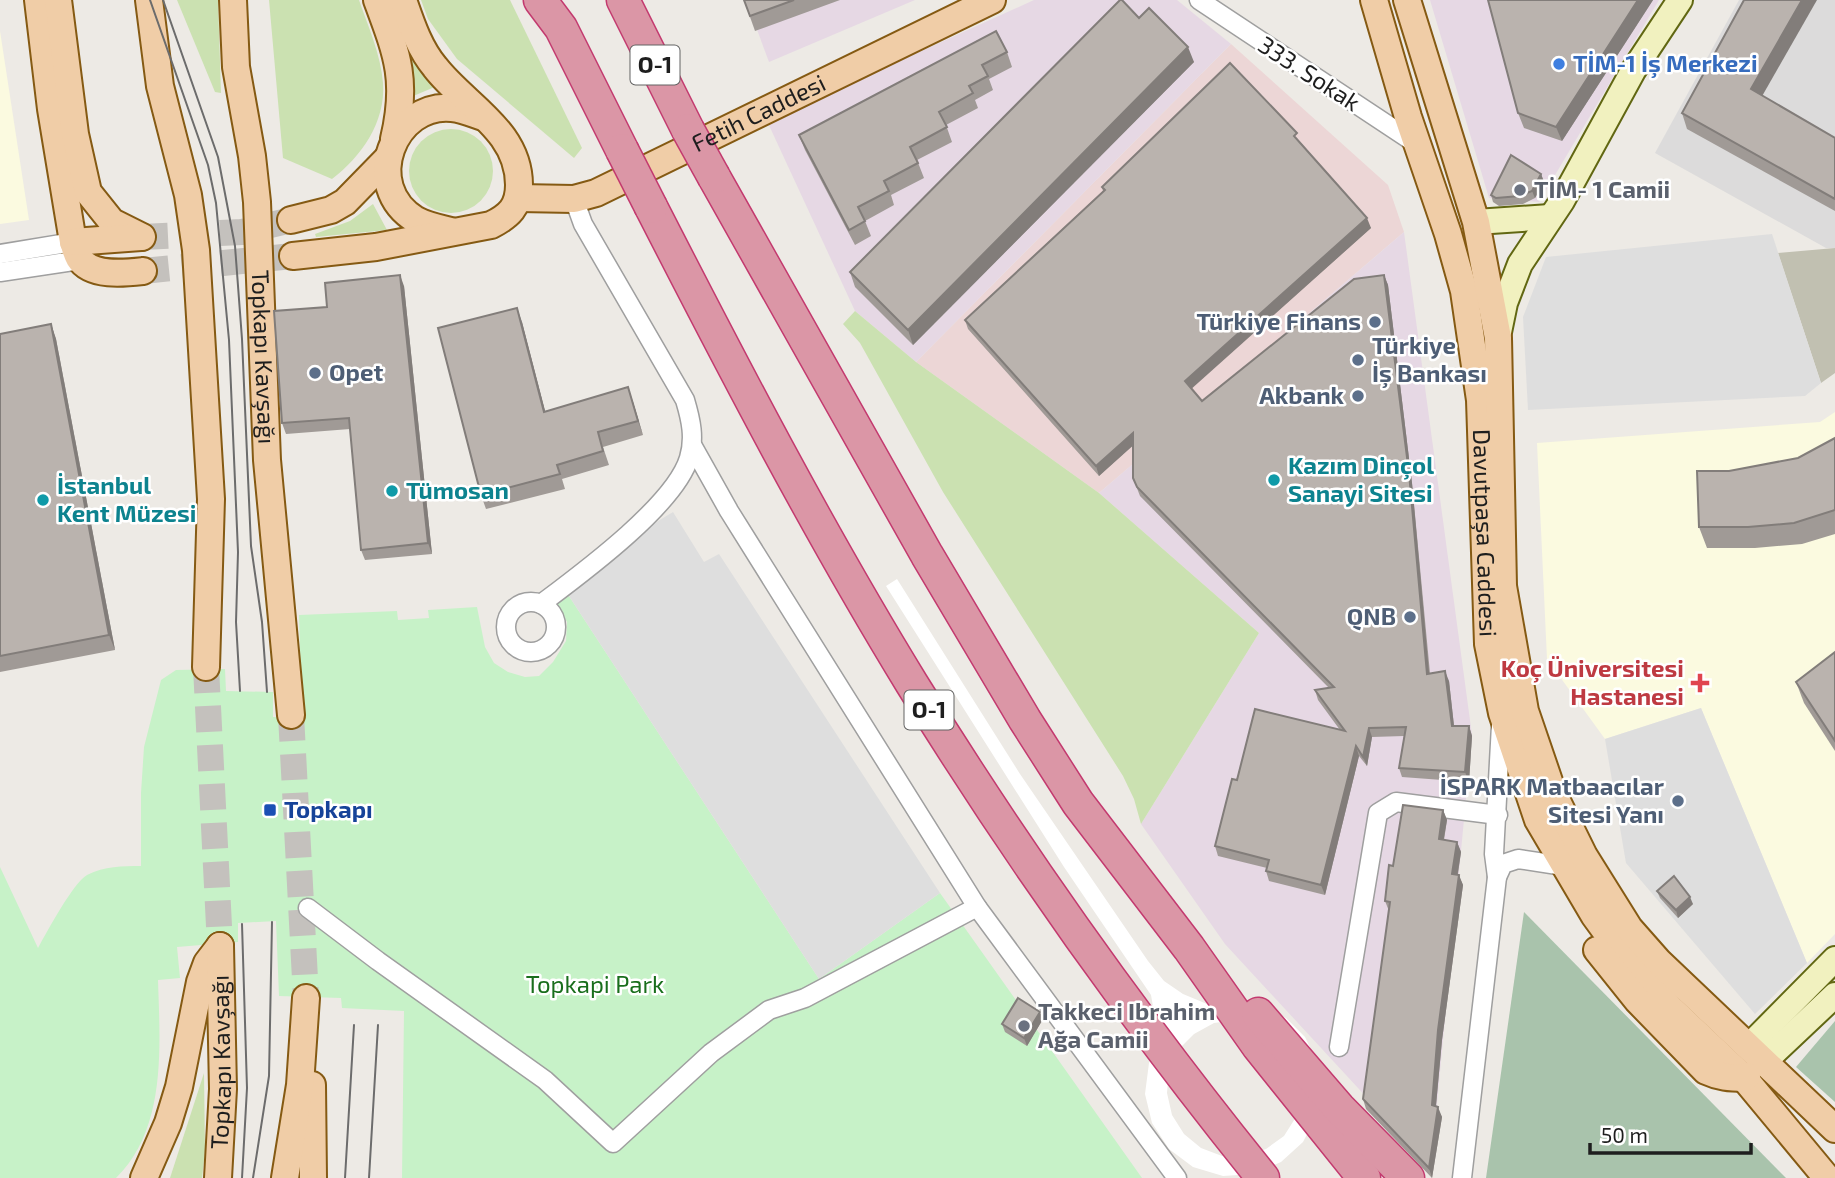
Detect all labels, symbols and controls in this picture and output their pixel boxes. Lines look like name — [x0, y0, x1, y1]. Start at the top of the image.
street label: 333. Sokak — [1253, 29, 1366, 116]
road number: O-1 — [630, 46, 680, 85]
place label: TİM-1 İş Merkezi — [1573, 48, 1758, 79]
marker: TİM-1 İş Merkezi — [1551, 56, 1567, 72]
street label: Fetih Caddesi — [687, 67, 830, 157]
place label: TİM- 1 Camii — [1534, 174, 1670, 203]
marker: TİM- 1 Camii — [1512, 182, 1528, 198]
street label: Topkapı Kavşağı — [247, 269, 282, 445]
place label: Türkiye Finans — [1197, 306, 1361, 335]
marker: Türkiye Finans — [1367, 314, 1383, 330]
place label: Türkiye İş Bankası — [1372, 330, 1487, 389]
marker: Türkiye İş Bankası — [1350, 352, 1366, 368]
place label: Opet — [329, 357, 383, 386]
marker: Opet — [307, 365, 323, 381]
place label: Akbank — [1259, 380, 1345, 409]
marker: Akbank — [1350, 388, 1366, 404]
street label: Davutpaşa Caddesi — [1468, 429, 1504, 637]
place label: Kazım Dinçol Sanayi Sitesi — [1288, 450, 1434, 507]
place label: İstanbul Kent Müzesi — [57, 470, 196, 527]
marker: Kazım Dinçol Sanayi Sitesi — [1266, 472, 1282, 488]
place label: Tümosan — [406, 475, 509, 504]
marker: Tümosan — [384, 483, 400, 499]
marker: İstanbul Kent Müzesi — [35, 492, 51, 508]
place label: QNB — [1347, 601, 1396, 631]
marker: QNB — [1402, 609, 1418, 625]
place label: Koç Üniversitesi Hastanesi — [1501, 653, 1684, 710]
marker: Koç Üniversitesi Hastanesi — [1690, 673, 1710, 693]
road number: O-1 — [904, 690, 954, 730]
place label: İSPARK Matbaacılar Sitesi Yanı — [1440, 771, 1665, 828]
marker: İSPARK Matbaacılar Sitesi Yanı — [1670, 793, 1686, 809]
place label: Topkapı — [284, 794, 373, 823]
marker: Topkapı — [262, 802, 278, 818]
park label: Topkapi Park — [526, 969, 664, 998]
street label: Topkapı Kavşağı — [204, 975, 236, 1150]
place label: Takkeci Ibrahim Ağa Camii — [1038, 996, 1215, 1053]
marker: Takkeci Ibrahim Ağa Camii — [1016, 1018, 1032, 1034]
scale bar — [1590, 1112, 1751, 1156]
text: 50 m — [1601, 1122, 1648, 1147]

